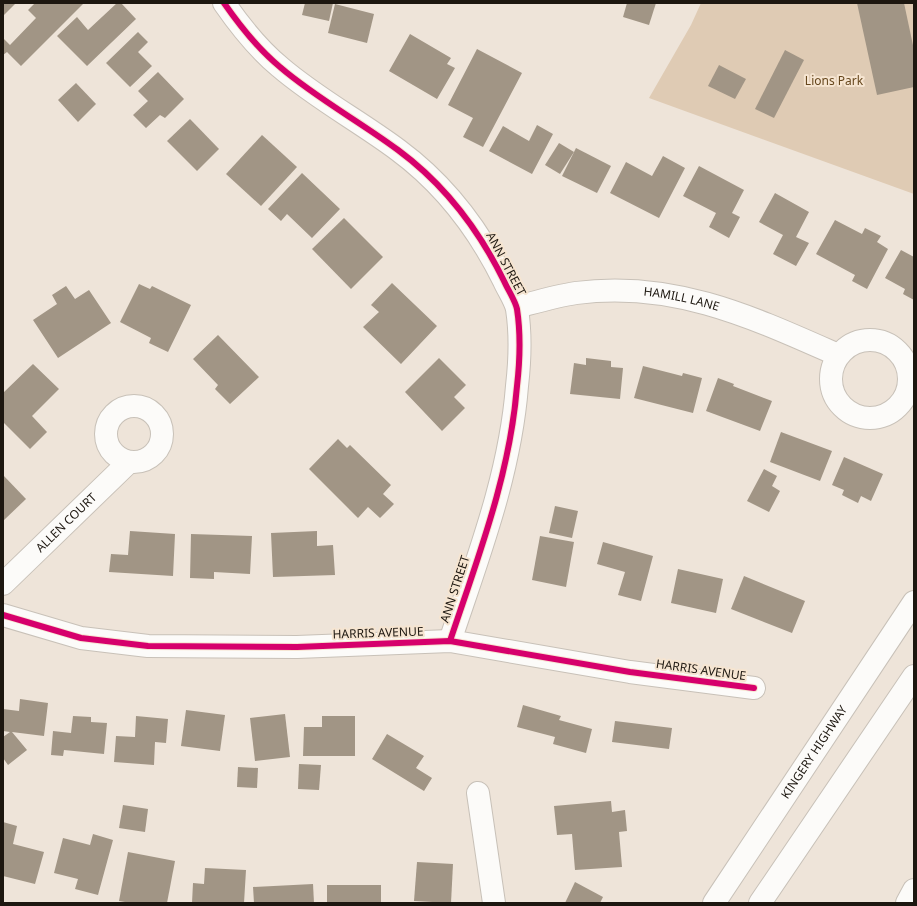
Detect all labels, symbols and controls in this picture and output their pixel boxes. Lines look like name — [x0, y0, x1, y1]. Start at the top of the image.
park label: Lions Park — [805, 72, 864, 89]
street label: ANN STREET — [483, 229, 530, 299]
street label: HAMILL LANE — [643, 283, 722, 315]
street label: ALLEN COURT — [32, 489, 100, 556]
street label: ANN STREET — [436, 553, 473, 625]
street label: HARRIS AVENUE — [332, 622, 424, 643]
street label: HARRIS AVENUE — [655, 655, 747, 684]
street label: KINGERY HIGHWAY — [777, 702, 851, 802]

